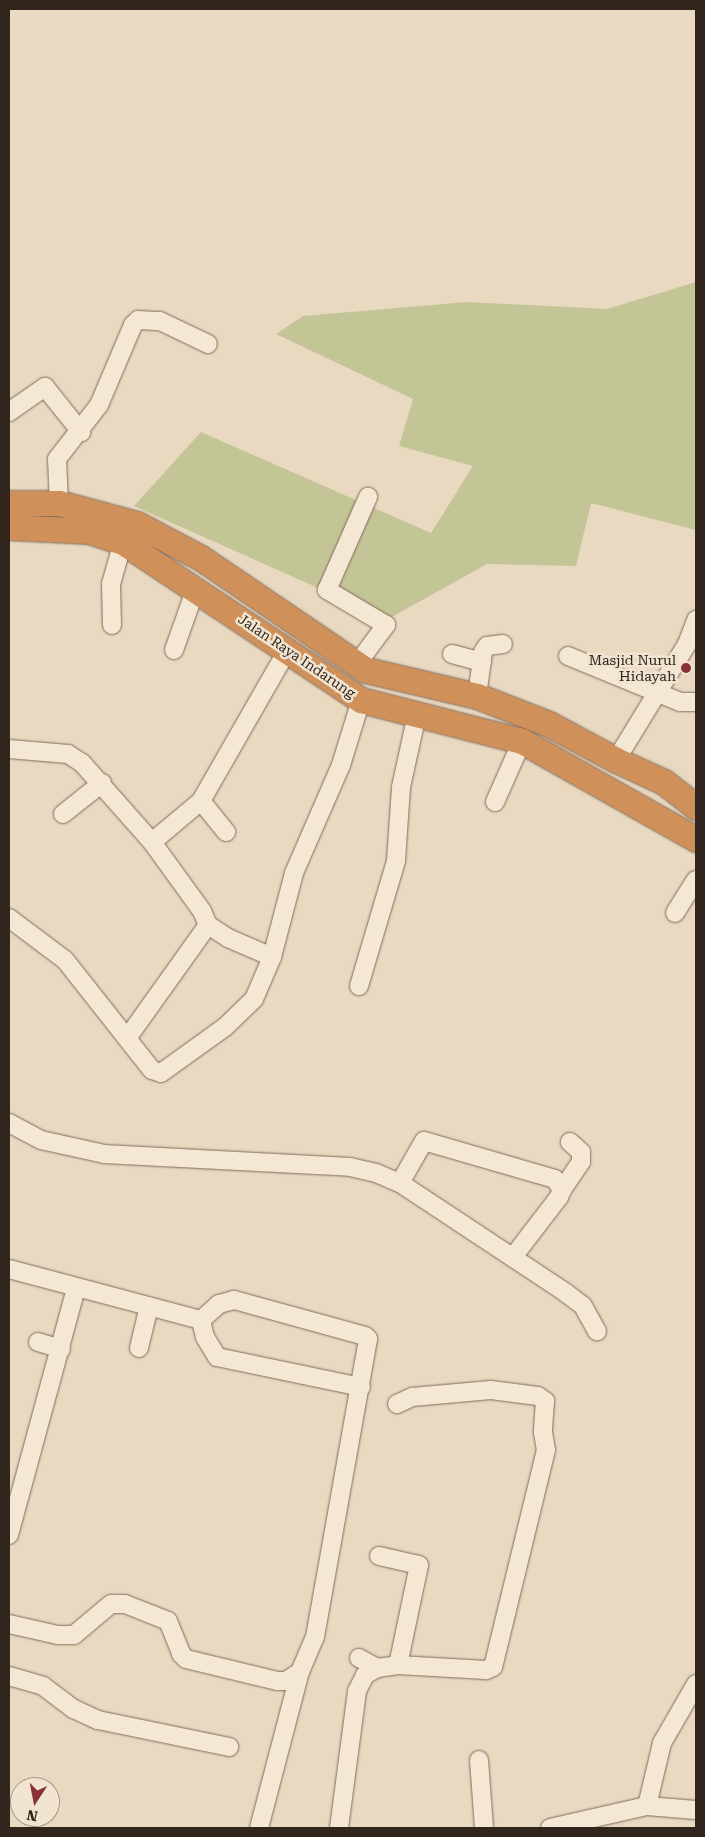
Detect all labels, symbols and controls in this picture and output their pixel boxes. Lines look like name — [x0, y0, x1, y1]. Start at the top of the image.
street label: Jalan Raya Indarung — [235, 610, 359, 702]
place label: Masjid Nurul Hidayah — [589, 652, 676, 684]
marker: Masjid Nurul Hidayah — [680, 662, 692, 674]
north arrow — [10, 1777, 60, 1827]
text: N — [26, 1807, 39, 1825]

